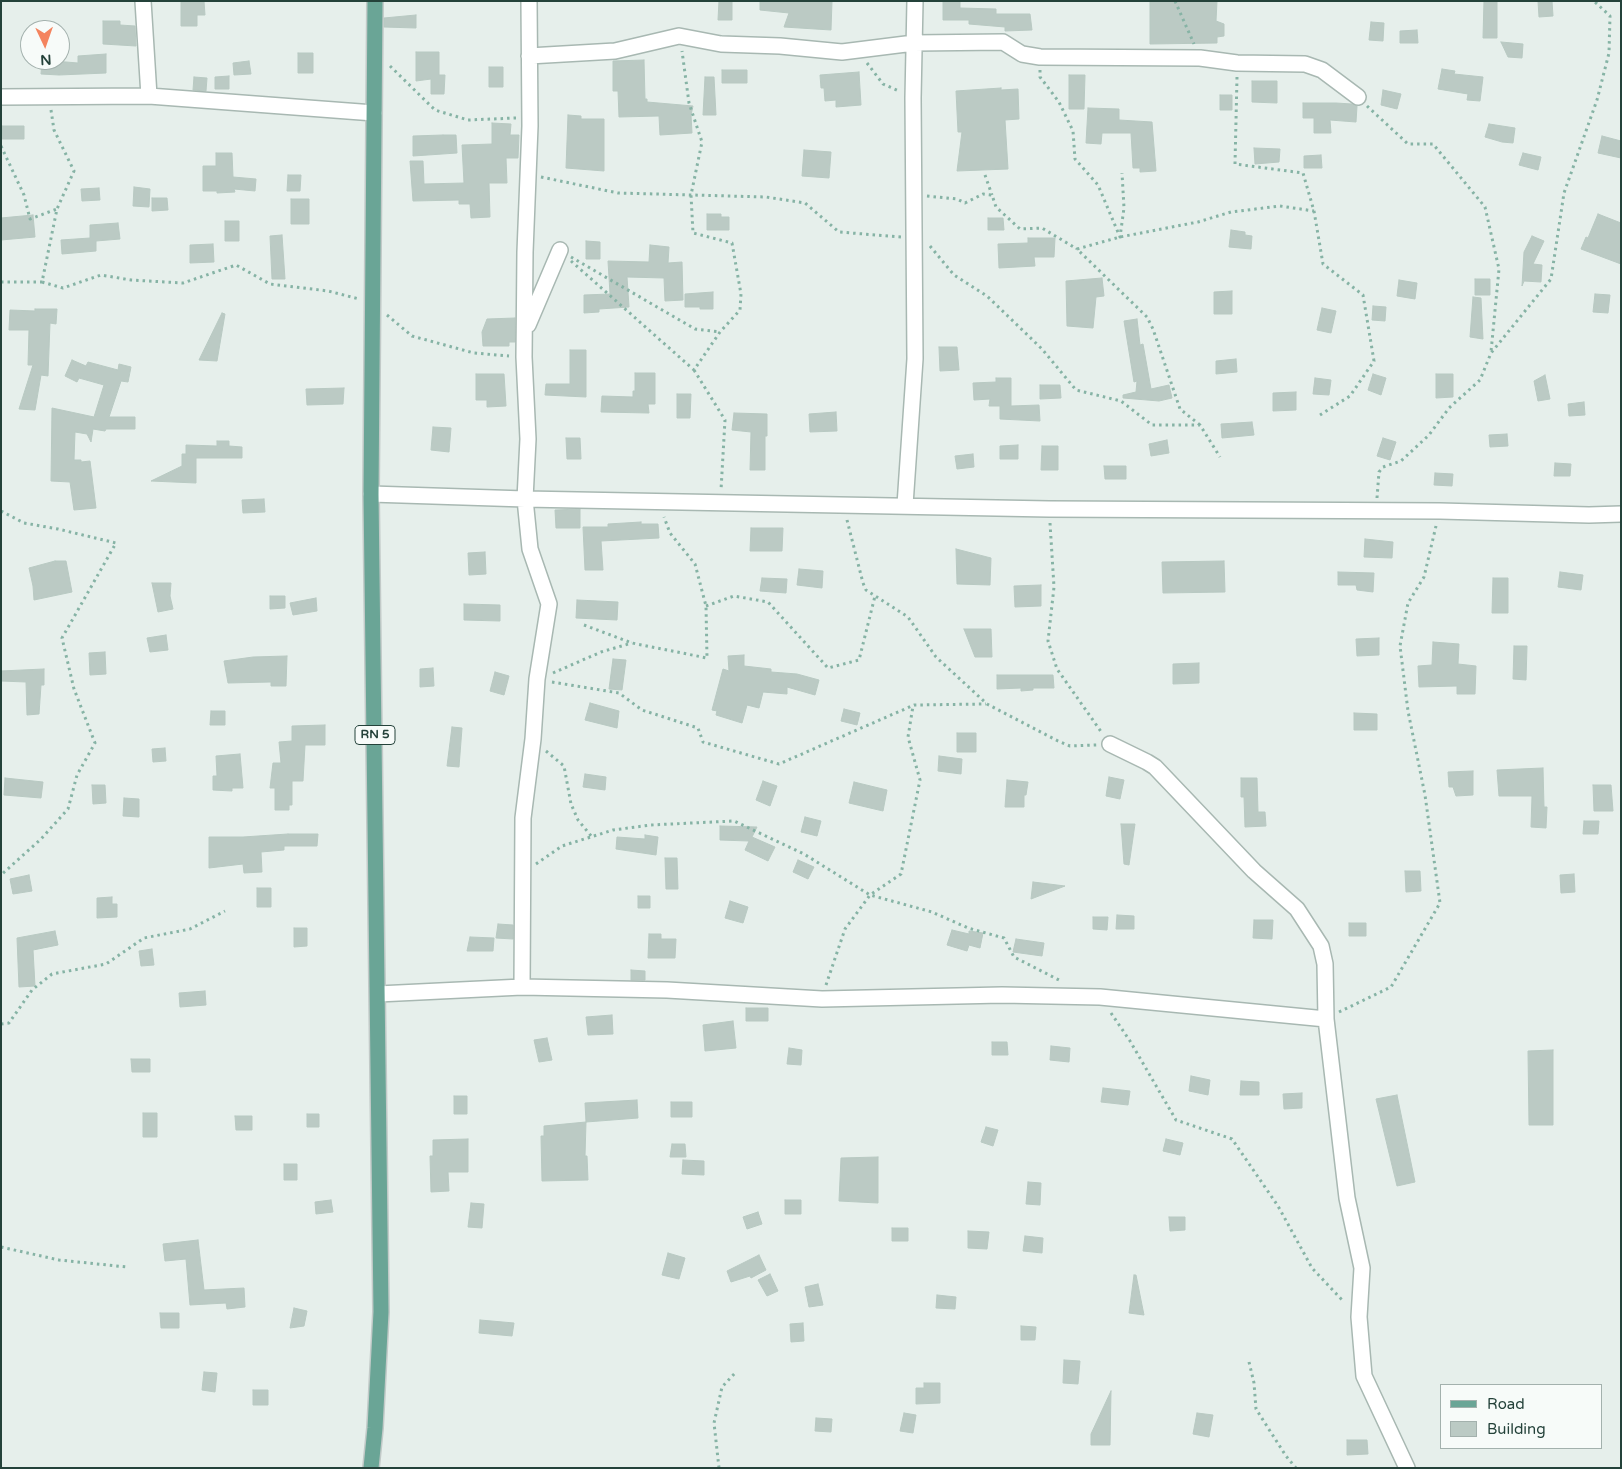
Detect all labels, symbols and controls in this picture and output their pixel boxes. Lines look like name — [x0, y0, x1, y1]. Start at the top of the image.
north arrow — [20, 20, 70, 70]
text: N — [40, 51, 52, 68]
road number: RN 5 — [355, 726, 395, 744]
legend — [1440, 1384, 1602, 1449]
text: Road — [1487, 1395, 1525, 1413]
text: Building — [1487, 1420, 1546, 1438]

